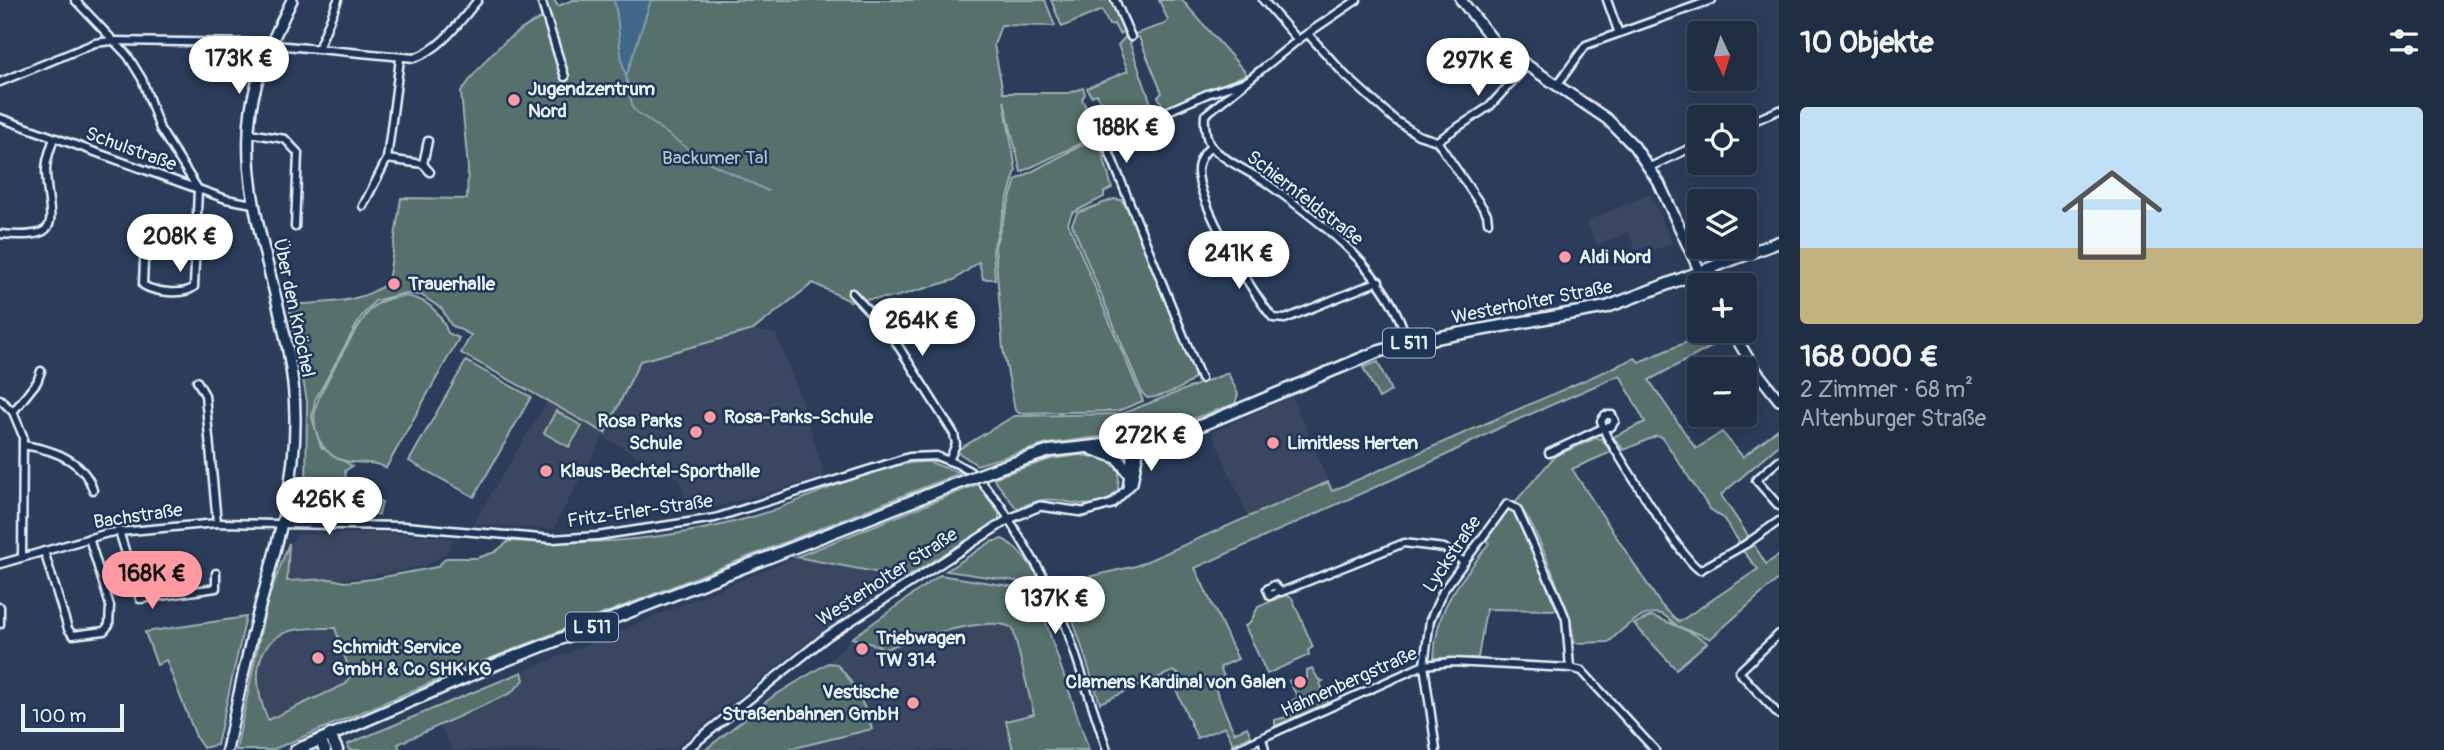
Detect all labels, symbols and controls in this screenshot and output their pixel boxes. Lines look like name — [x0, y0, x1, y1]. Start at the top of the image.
north arrow — [1687, 21, 1757, 91]
map controls — [1687, 21, 1757, 427]
icon: filters — [2385, 23, 2423, 61]
text: 10 Objekte — [1800, 24, 1934, 61]
pin: 173K € — [182, 36, 296, 96]
pin: 297K € — [1421, 38, 1535, 98]
text: 173K € — [205, 44, 273, 73]
text: 297K € — [1443, 46, 1513, 75]
place label: Jugendzentrum Nord — [528, 77, 655, 123]
marker: Jugendzentrum Nord — [506, 92, 522, 108]
button: locate — [1687, 105, 1757, 175]
pin: 188K € — [1069, 106, 1183, 165]
text: 188K € — [1093, 113, 1159, 142]
street label: Schulstraße — [82, 121, 180, 177]
street label: Schiernfeldstraße — [1242, 145, 1369, 251]
park label: Backumer Tal — [662, 146, 768, 170]
icon: home — [2049, 152, 2175, 278]
button: layers — [1687, 189, 1757, 259]
pin: 208K € — [123, 215, 237, 274]
text: 208K € — [143, 222, 217, 251]
pin: 241K € — [1182, 232, 1296, 291]
street label: Über den Knöchel — [268, 237, 320, 379]
text: 241K € — [1204, 239, 1274, 268]
place label: Aldi Nord — [1579, 245, 1651, 269]
marker: Aldi Nord — [1557, 249, 1573, 265]
place label: Trauerhalle — [407, 272, 496, 296]
button: + — [1687, 273, 1757, 343]
street label: Westerholter Straße — [1449, 274, 1615, 329]
marker: Trauerhalle — [386, 276, 402, 292]
pin: 264K € — [865, 298, 979, 358]
text: 264K € — [885, 306, 959, 335]
road number: L 511 — [1383, 328, 1435, 358]
text: 168 000 € — [1800, 338, 1939, 375]
button: − — [1687, 357, 1757, 427]
text: 2 Zimmer · 68 m² — [1800, 375, 1973, 404]
text: Altenburger Straße — [1800, 404, 1986, 433]
place label: Rosa-Parks-Schule — [724, 405, 874, 429]
place label: Rosa Parks Schule — [598, 409, 683, 455]
marker: Rosa-Parks-Schule — [702, 409, 718, 425]
pin: 272K € — [1094, 414, 1208, 473]
text: 272K € — [1115, 421, 1187, 450]
marker: Rosa Parks Schule — [688, 424, 704, 440]
place label: Limitless Herten — [1287, 431, 1419, 455]
marker: Limitless Herten — [1265, 435, 1281, 451]
place label: Klaus-Bechtel-Sporthalle — [560, 459, 760, 483]
marker: Klaus-Bechtel-Sporthalle — [538, 463, 554, 479]
pin: 426K € — [272, 477, 386, 537]
text: 426K € — [292, 485, 366, 514]
street label: Fritz-Erler-Straße — [566, 489, 715, 533]
street label: Bachstraße — [92, 498, 185, 534]
street label: Lyckstraße — [1417, 510, 1487, 597]
street label: Westerholter Straße — [812, 522, 963, 632]
pin: 168K € — [95, 552, 209, 611]
text: 168K € — [118, 559, 186, 588]
pin: 137K € — [998, 576, 1112, 636]
text: 137K € — [1021, 584, 1089, 613]
road number: L 511 — [566, 612, 618, 642]
place label: Triebwagen TW 314 — [875, 626, 966, 672]
place label: Schmidt Service GmbH & Co SHK KG — [332, 635, 492, 681]
marker: Triebwagen TW 314 — [854, 641, 870, 657]
street label: Hahnenbergstraße — [1277, 641, 1422, 723]
marker: Schmidt Service GmbH & Co SHK KG — [310, 650, 326, 666]
place label: Clamens Kardinal von Galen — [1066, 670, 1286, 694]
marker: Clamens Kardinal von Galen — [1292, 674, 1308, 690]
place label: Vestische Straßenbahnen GmbH — [722, 680, 900, 726]
marker: Vestische Straßenbahnen GmbH — [905, 695, 921, 711]
scale bar — [21, 701, 124, 733]
text: 100 m — [32, 704, 86, 728]

